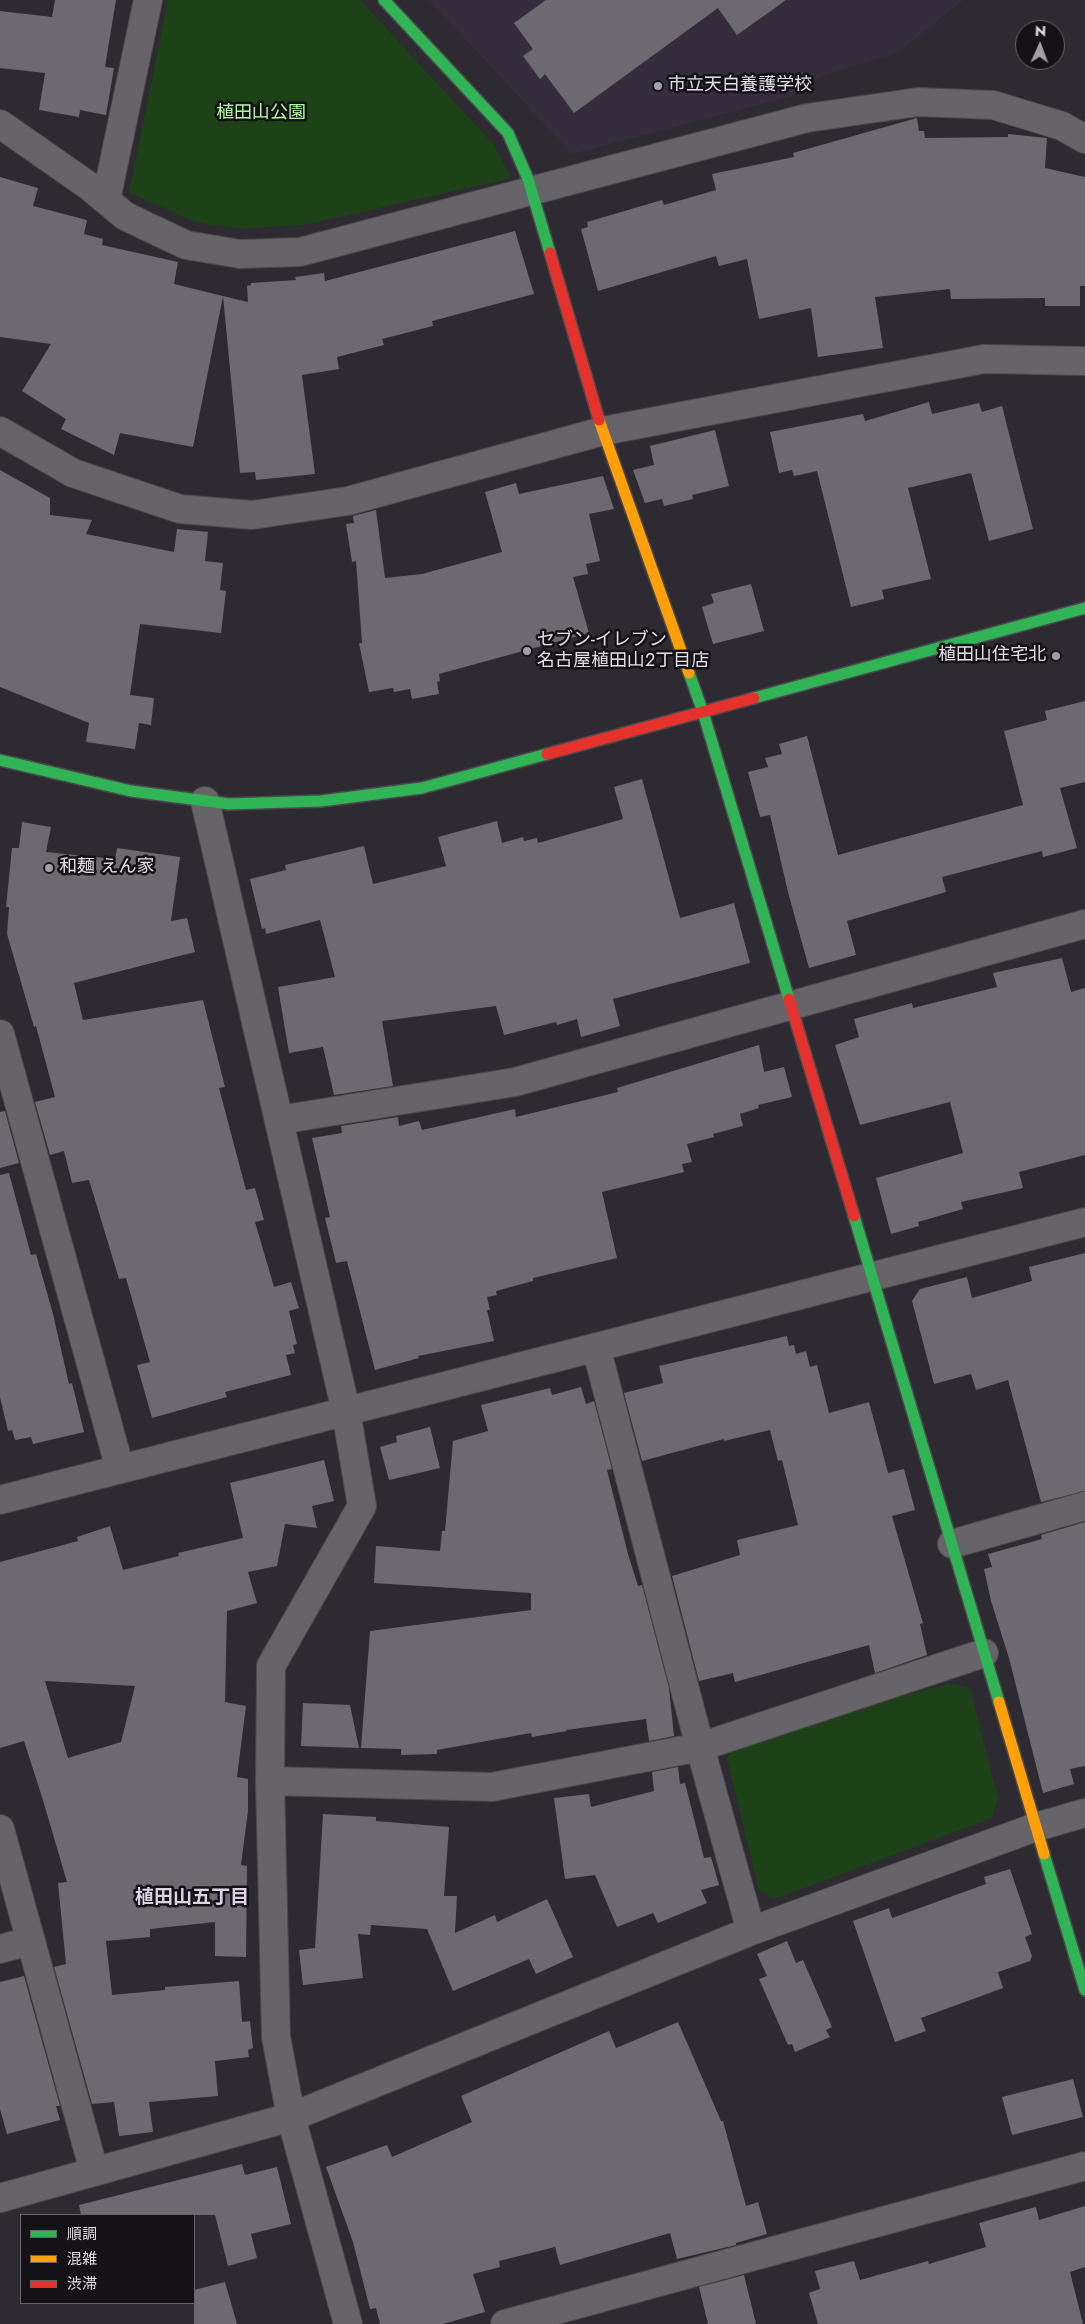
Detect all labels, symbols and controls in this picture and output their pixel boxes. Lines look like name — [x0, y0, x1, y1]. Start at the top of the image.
north arrow — [1015, 20, 1065, 70]
text: N — [1035, 21, 1046, 41]
place label: 市立天白養護学校 — [668, 75, 812, 97]
marker: 市立天白養護学校 — [652, 80, 664, 92]
park label: 植田山公園 — [216, 103, 306, 125]
place label: セブン-イレブン 名古屋植田山2丁目店 — [537, 630, 709, 672]
marker: セブン-イレブン 名古屋植田山2丁目店 — [521, 645, 533, 657]
place label: 植田山住宅北 — [938, 645, 1046, 667]
marker: 植田山住宅北 — [1050, 650, 1062, 662]
place label: 和麺 えん家 — [59, 857, 154, 879]
marker: 和麺 えん家 — [43, 862, 55, 874]
district label: 植田山五丁目 — [135, 1887, 249, 1909]
legend — [20, 2214, 195, 2304]
text: 順調 — [67, 2223, 97, 2245]
text: 混雑 — [67, 2248, 97, 2270]
text: 渋滞 — [67, 2273, 97, 2295]

